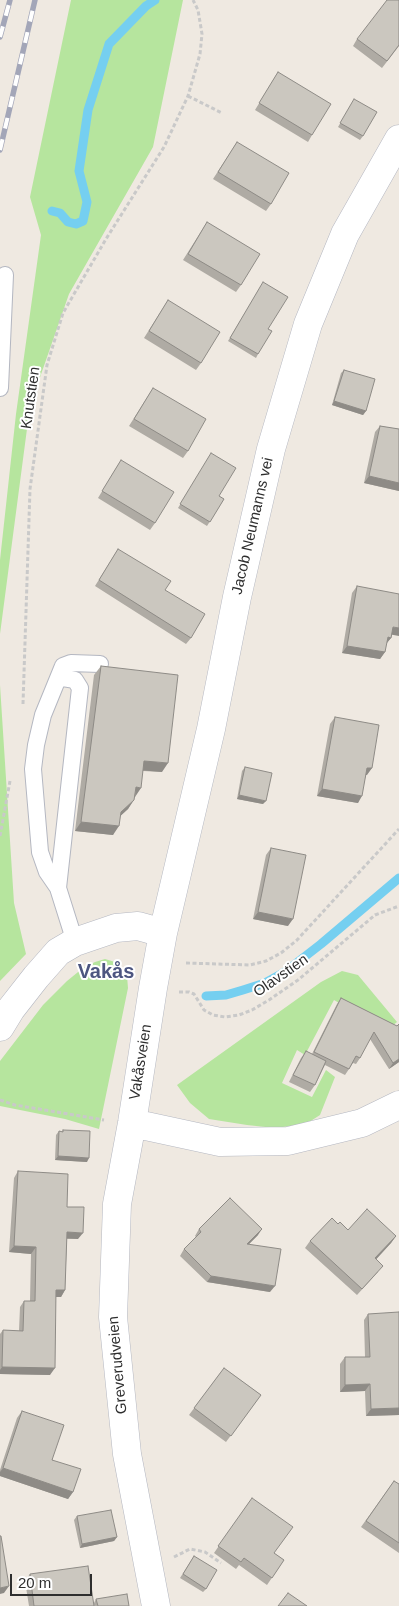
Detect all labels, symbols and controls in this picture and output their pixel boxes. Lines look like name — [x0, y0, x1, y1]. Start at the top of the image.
street label: Knutstien — [18, 366, 44, 430]
street label: Jacob Neumanns vei — [228, 456, 278, 596]
street label: Olavstien — [250, 951, 312, 1001]
district label: Vakås — [78, 960, 134, 984]
street label: Vakåsveien — [126, 1023, 156, 1101]
street label: Greverudveien — [105, 1315, 131, 1415]
scale bar — [12, 1564, 95, 1596]
text: 20 m — [18, 1574, 51, 1591]

